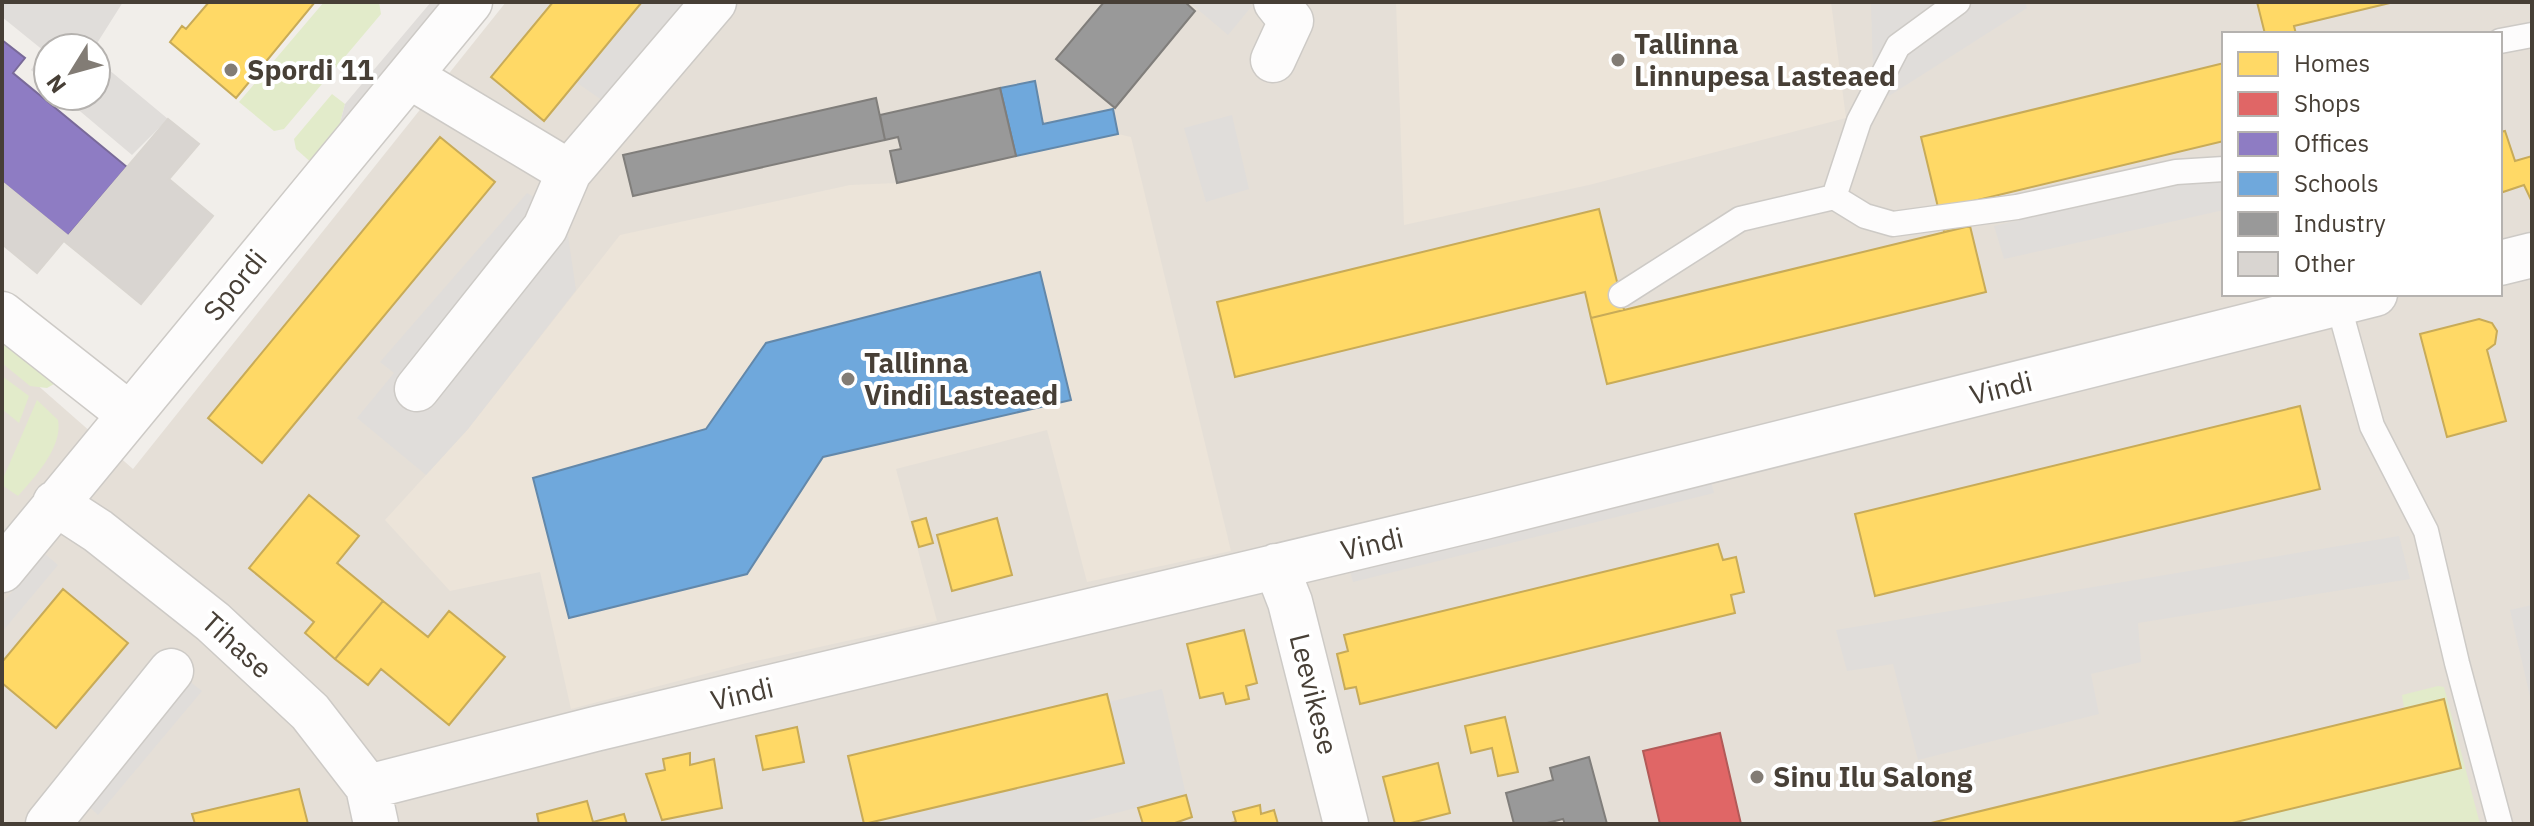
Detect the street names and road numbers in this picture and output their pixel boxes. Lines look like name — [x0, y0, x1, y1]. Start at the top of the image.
street label: Spordi — [195, 241, 275, 328]
street label: Vindi — [1966, 362, 2036, 413]
street label: Vindi — [1337, 518, 1407, 569]
street label: Tihase — [194, 603, 281, 686]
street label: Leevikese — [1282, 629, 1347, 758]
street label: Vindi — [707, 668, 777, 719]

